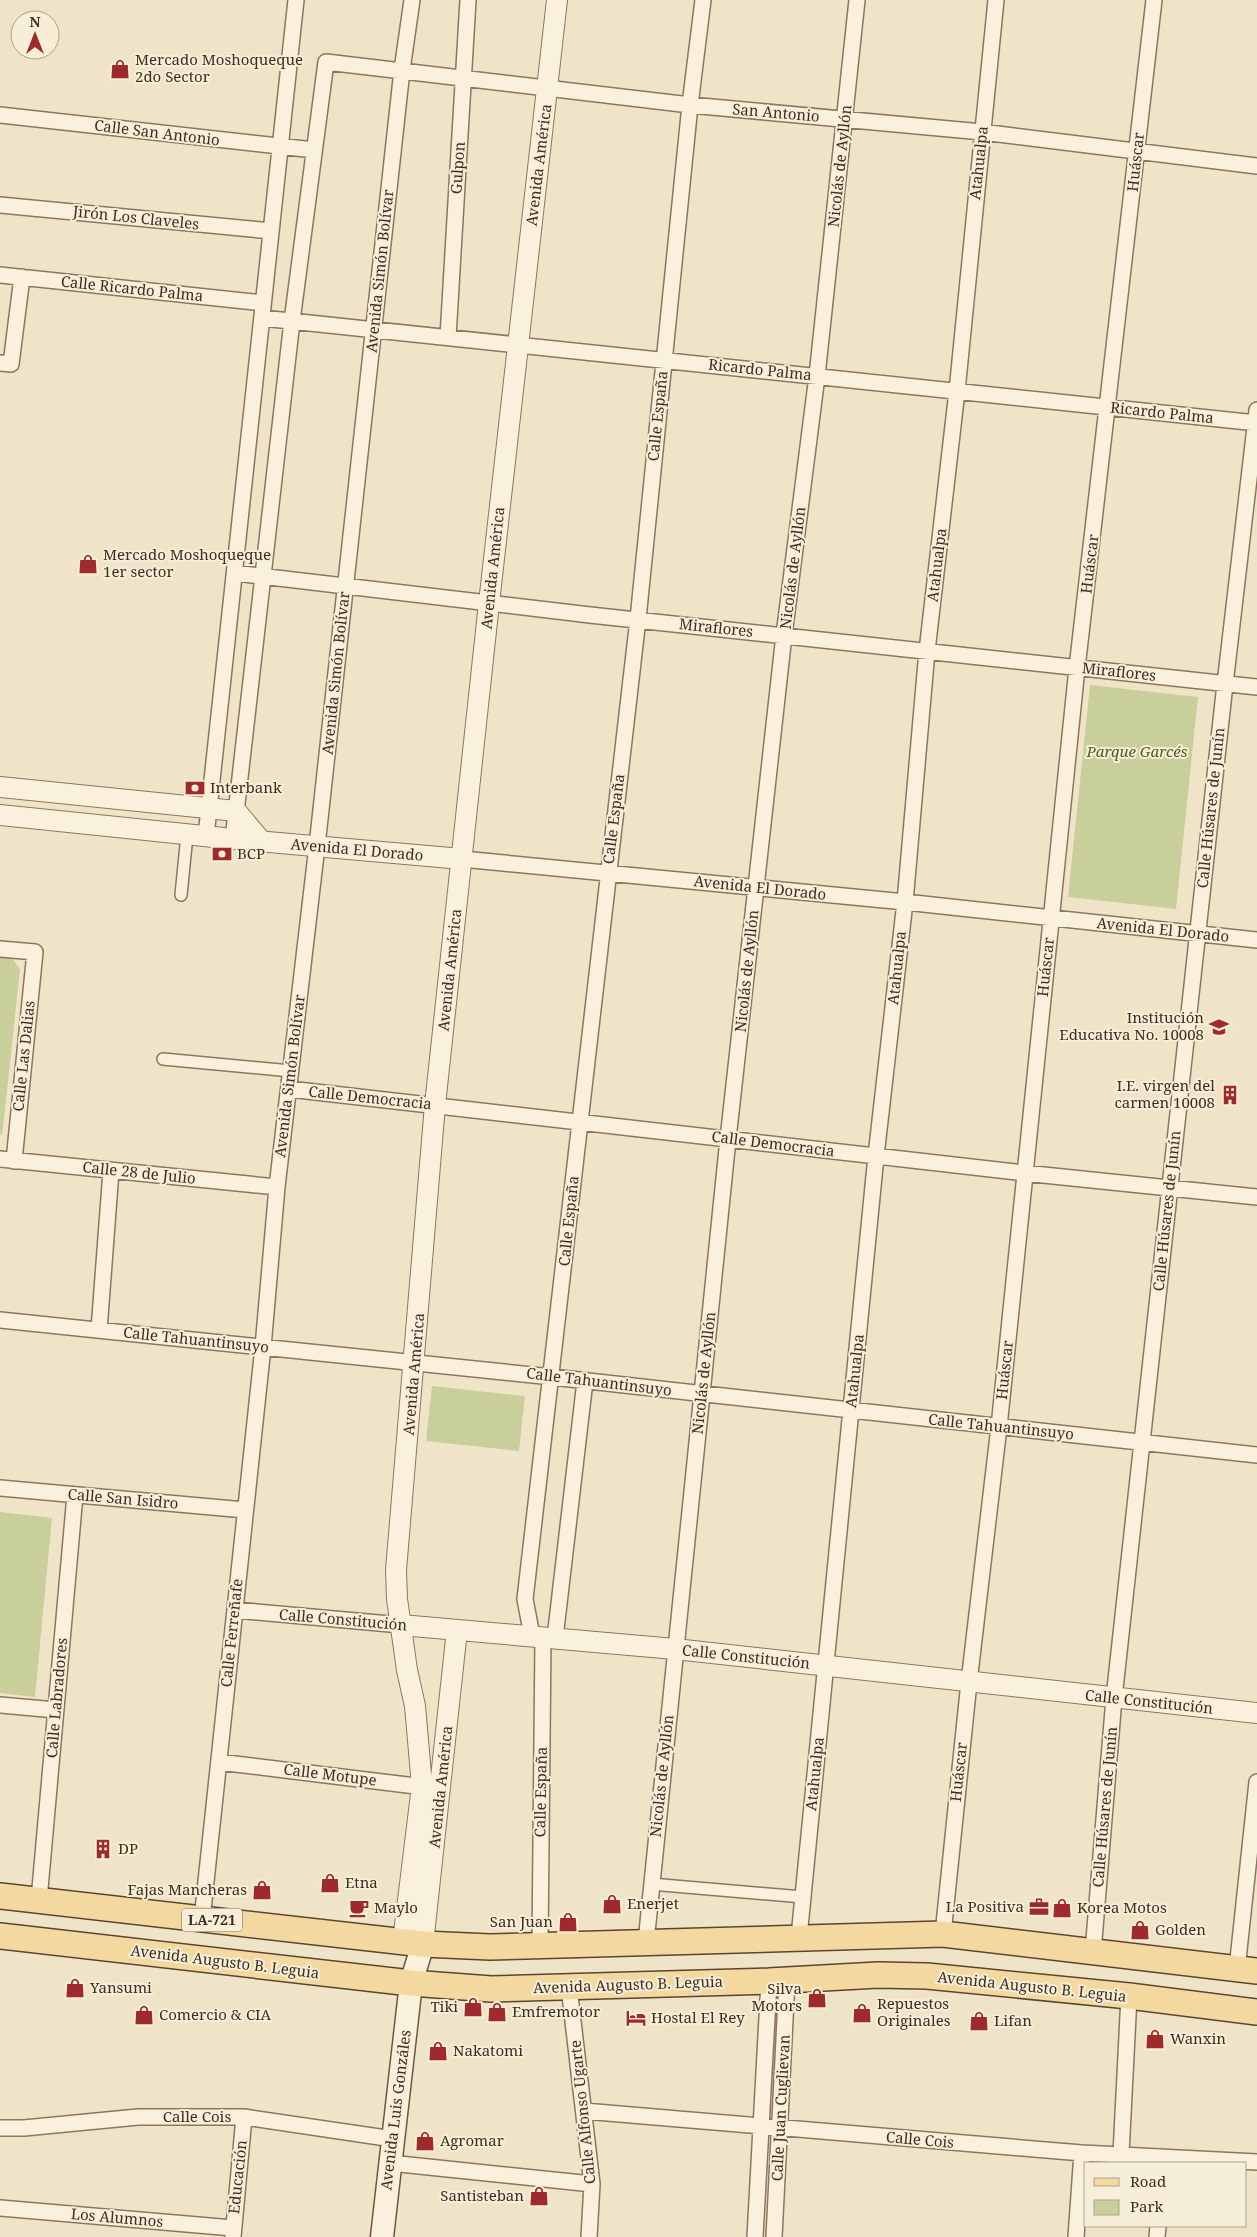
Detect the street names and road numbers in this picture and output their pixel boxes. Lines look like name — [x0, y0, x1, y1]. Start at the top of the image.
street label: San Antonio — [732, 98, 821, 126]
street label: Avenida América — [521, 103, 555, 227]
street label: Nicolás de Ayllón — [823, 103, 855, 228]
street label: Calle San Antonio — [93, 114, 221, 150]
street label: Atahualpa — [964, 125, 992, 201]
street label: Huáscar — [1122, 131, 1148, 193]
street label: Gulpon — [445, 141, 469, 195]
street label: Avenida Simón Bolívar — [360, 188, 398, 353]
street label: Jirón Los Claveles — [71, 200, 200, 234]
street label: Calle Ricardo Palma — [60, 271, 204, 305]
street label: Ricardo Palma — [707, 354, 813, 384]
street label: Calle España — [642, 370, 672, 462]
street label: Ricardo Palma — [1109, 397, 1215, 427]
street label: Nicolás de Ayllón — [775, 505, 809, 630]
street label: Avenida América — [476, 506, 508, 630]
street label: Atahualpa — [922, 527, 950, 603]
street label: Huáscar — [1075, 533, 1103, 595]
street label: Avenida Simón Bolívar — [316, 590, 354, 755]
street label: Miraflores — [678, 613, 754, 641]
street label: Miraflores — [1081, 657, 1157, 685]
street label: Calle Húsares de Junín — [1192, 726, 1228, 889]
street label: Calle España — [598, 773, 628, 865]
street label: Avenida El Dorado — [290, 833, 424, 865]
street label: Avenida El Dorado — [693, 870, 827, 904]
street label: Avenida América — [433, 908, 465, 1032]
street label: Nicolás de Ayllón — [730, 908, 762, 1033]
street label: Avenida El Dorado — [1096, 912, 1230, 946]
street label: Atahualpa — [882, 930, 910, 1006]
street label: Huáscar — [1032, 936, 1058, 998]
street label: Avenida Simón Bolívar — [269, 993, 309, 1158]
street label: Calle Las Dalias — [7, 999, 39, 1112]
street label: Calle Democracia — [307, 1081, 433, 1113]
street label: Calle Democracia — [710, 1126, 836, 1160]
street label: Calle Húsares de Junín — [1148, 1129, 1184, 1292]
street label: Calle 28 de Julio — [82, 1156, 197, 1188]
street label: Calle España — [553, 1175, 583, 1267]
street label: Nicolás de Ayllón — [687, 1310, 719, 1435]
street label: Avenida América — [398, 1312, 428, 1436]
street label: Calle Tahuantinsuyo — [122, 1321, 270, 1357]
street label: Atahualpa — [840, 1333, 868, 1409]
street label: Huáscar — [991, 1339, 1017, 1401]
street label: Calle Tahuantinsuyo — [525, 1362, 673, 1400]
street label: Calle Tahuantinsuyo — [927, 1408, 1075, 1444]
street label: Calle San Isidro — [67, 1483, 179, 1513]
street label: Calle Ferreñafe — [215, 1578, 247, 1688]
street label: Calle Constitución — [278, 1603, 408, 1635]
street label: Calle Labradores — [41, 1637, 71, 1759]
street label: Calle Constitución — [681, 1639, 811, 1673]
street label: Calle Constitución — [1084, 1684, 1214, 1718]
street label: Nicolás de Ayllón — [645, 1713, 677, 1838]
street label: Avenida América — [424, 1725, 456, 1849]
street label: Calle Húsares de Junín — [1087, 1725, 1121, 1888]
street label: Atahualpa — [800, 1736, 828, 1812]
street label: Huáscar — [945, 1741, 971, 1803]
street label: Calle España — [529, 1746, 551, 1838]
street label: Calle Motupe — [282, 1758, 378, 1790]
road number: LA-721 — [182, 1908, 242, 1932]
street label: Avenida Augusto B. Leguia — [130, 1939, 321, 1983]
street label: Avenida Augusto B. Leguia — [937, 1966, 1128, 2006]
street label: Avenida Augusto B. Leguia — [533, 1971, 723, 1997]
street label: Avenida Luis Gonzáles — [375, 2028, 415, 2191]
street label: Calle Juan Cuglievan — [766, 2034, 794, 2182]
street label: Calle Alfonso Ugarte — [564, 2039, 600, 2185]
street label: Calle Cois — [163, 2106, 231, 2126]
street label: Calle Cois — [885, 2126, 955, 2152]
street label: Educación — [223, 2139, 251, 2215]
street label: Los Alumnos — [70, 2203, 164, 2231]

